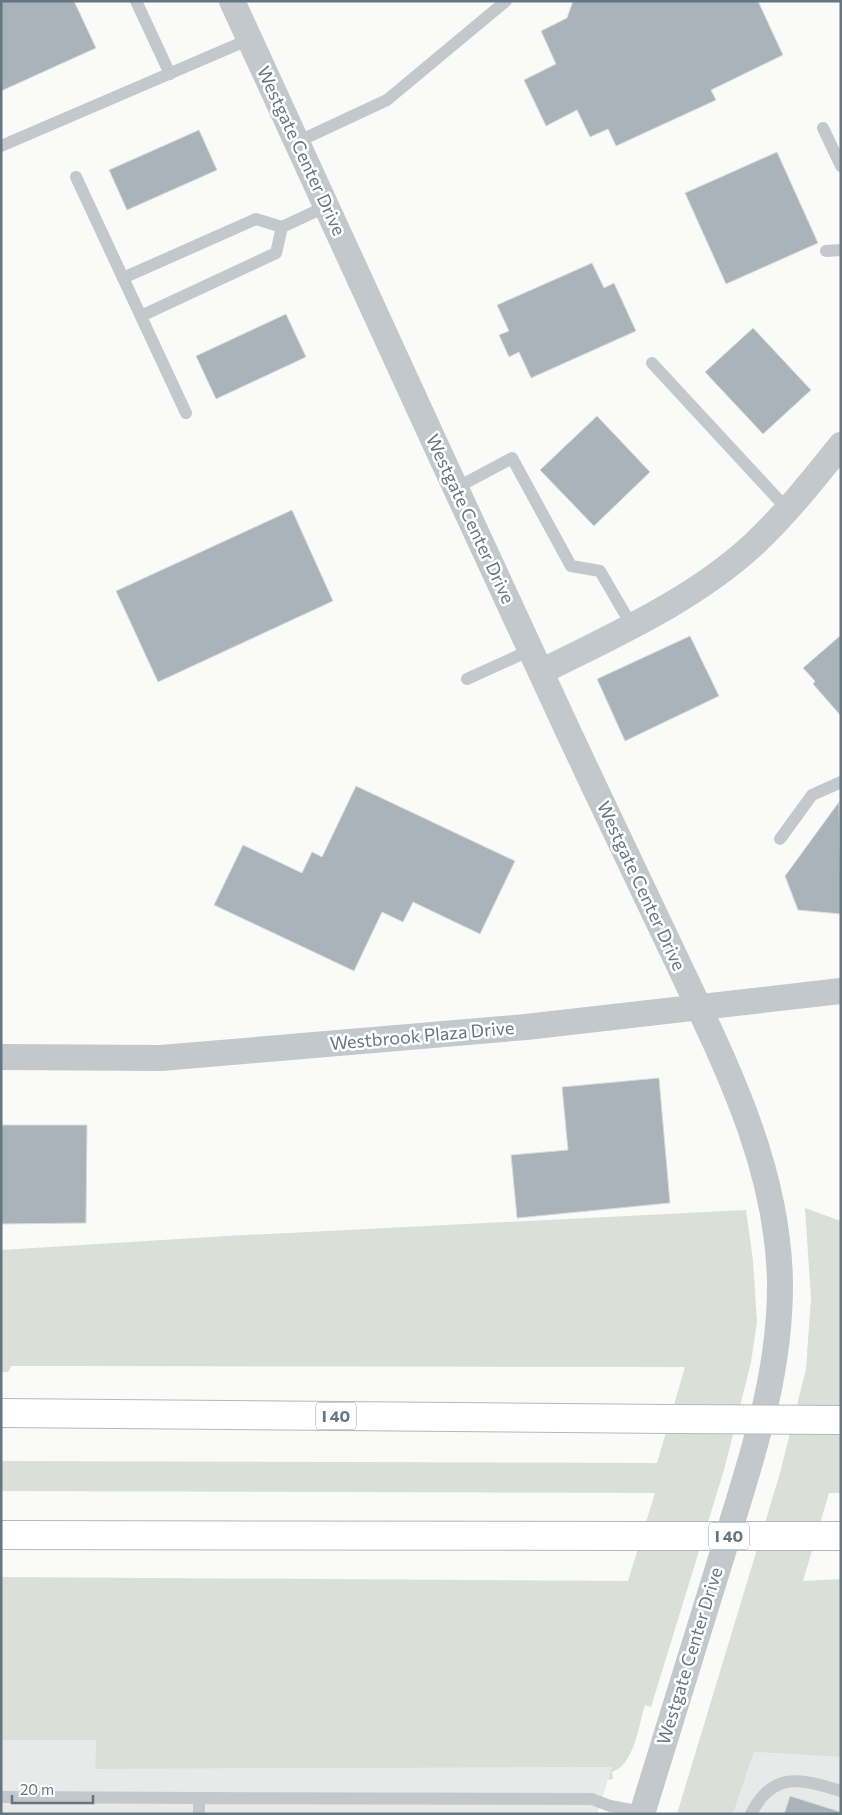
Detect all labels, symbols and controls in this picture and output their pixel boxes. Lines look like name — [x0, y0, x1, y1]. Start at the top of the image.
street label: Westgate Center Drive — [253, 62, 351, 239]
street label: Westgate Center Drive — [422, 430, 520, 607]
street label: Westgate Center Drive — [593, 797, 691, 974]
street label: Westbrook Plaza Drive — [329, 1016, 515, 1054]
road number: I 40 — [316, 1402, 356, 1430]
road number: I 40 — [709, 1522, 749, 1550]
street label: Westgate Center Drive — [652, 1564, 727, 1747]
scale bar — [12, 1772, 94, 1804]
text: 20 m — [20, 1780, 54, 1798]

